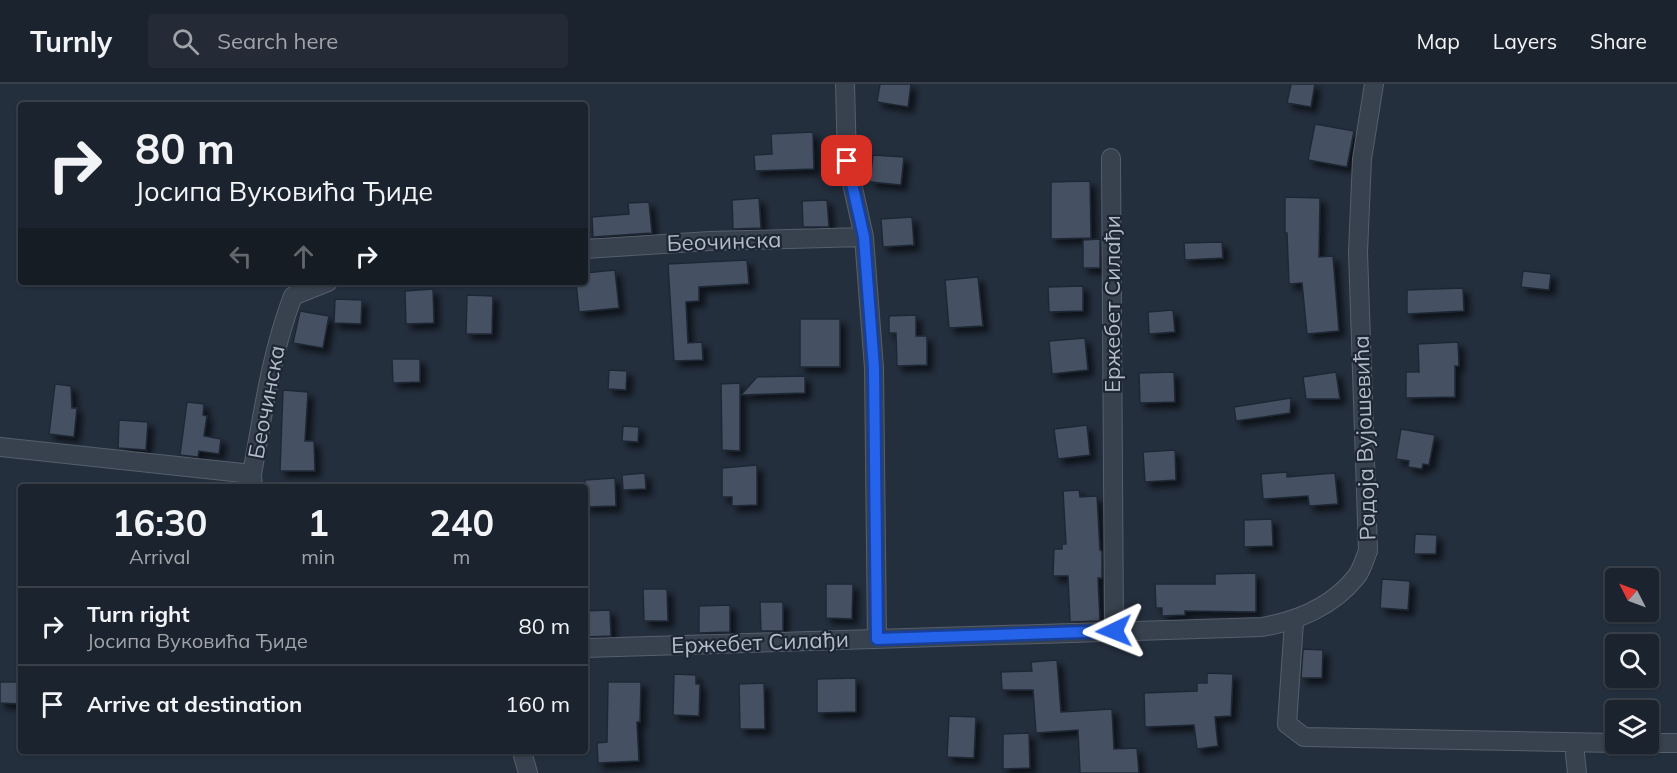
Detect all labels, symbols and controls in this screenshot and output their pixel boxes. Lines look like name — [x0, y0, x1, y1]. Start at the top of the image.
search box — [148, 14, 568, 68]
text: Turnly — [30, 24, 112, 59]
icon: search — [169, 25, 202, 58]
text: Search here — [217, 27, 338, 55]
text: Map — [1417, 28, 1460, 54]
text: Layers — [1493, 28, 1557, 54]
text: Share — [1590, 28, 1647, 54]
text: 80 m — [135, 122, 235, 175]
icon: right — [36, 126, 114, 204]
pin — [821, 135, 872, 186]
icon: arrive — [830, 144, 863, 177]
text: Јосипа Вуковића Ђиде — [135, 174, 433, 208]
street label: Ержебет Силађи — [1098, 215, 1126, 393]
street label: Беочинска — [666, 225, 782, 257]
icon: left — [224, 240, 257, 273]
icon: ahead — [287, 240, 320, 273]
icon: right — [350, 240, 383, 273]
street label: Радоја Вујошевића — [1346, 335, 1382, 541]
street label: Беочинска — [241, 343, 291, 461]
text: 16:30 — [112, 500, 207, 545]
text: 1 — [307, 500, 329, 545]
text: 240 — [429, 500, 494, 545]
text: Arrival — [129, 544, 190, 569]
text: min — [301, 544, 335, 569]
text: m — [453, 544, 470, 569]
north arrow — [1605, 568, 1659, 622]
map controls — [1605, 568, 1659, 754]
position arrow — [1082, 599, 1146, 663]
text: Turn right — [87, 600, 190, 628]
icon: right — [36, 610, 69, 643]
text: 80 m — [519, 612, 570, 640]
street label: Ержебет Силађи — [671, 625, 849, 659]
text: Јосипа Вуковића Ђиде — [87, 628, 308, 653]
button: search — [1605, 634, 1659, 688]
icon: arrive — [36, 688, 69, 721]
text: Arrive at destination — [87, 690, 302, 718]
text: 160 m — [505, 690, 570, 718]
button: layers — [1605, 700, 1659, 754]

